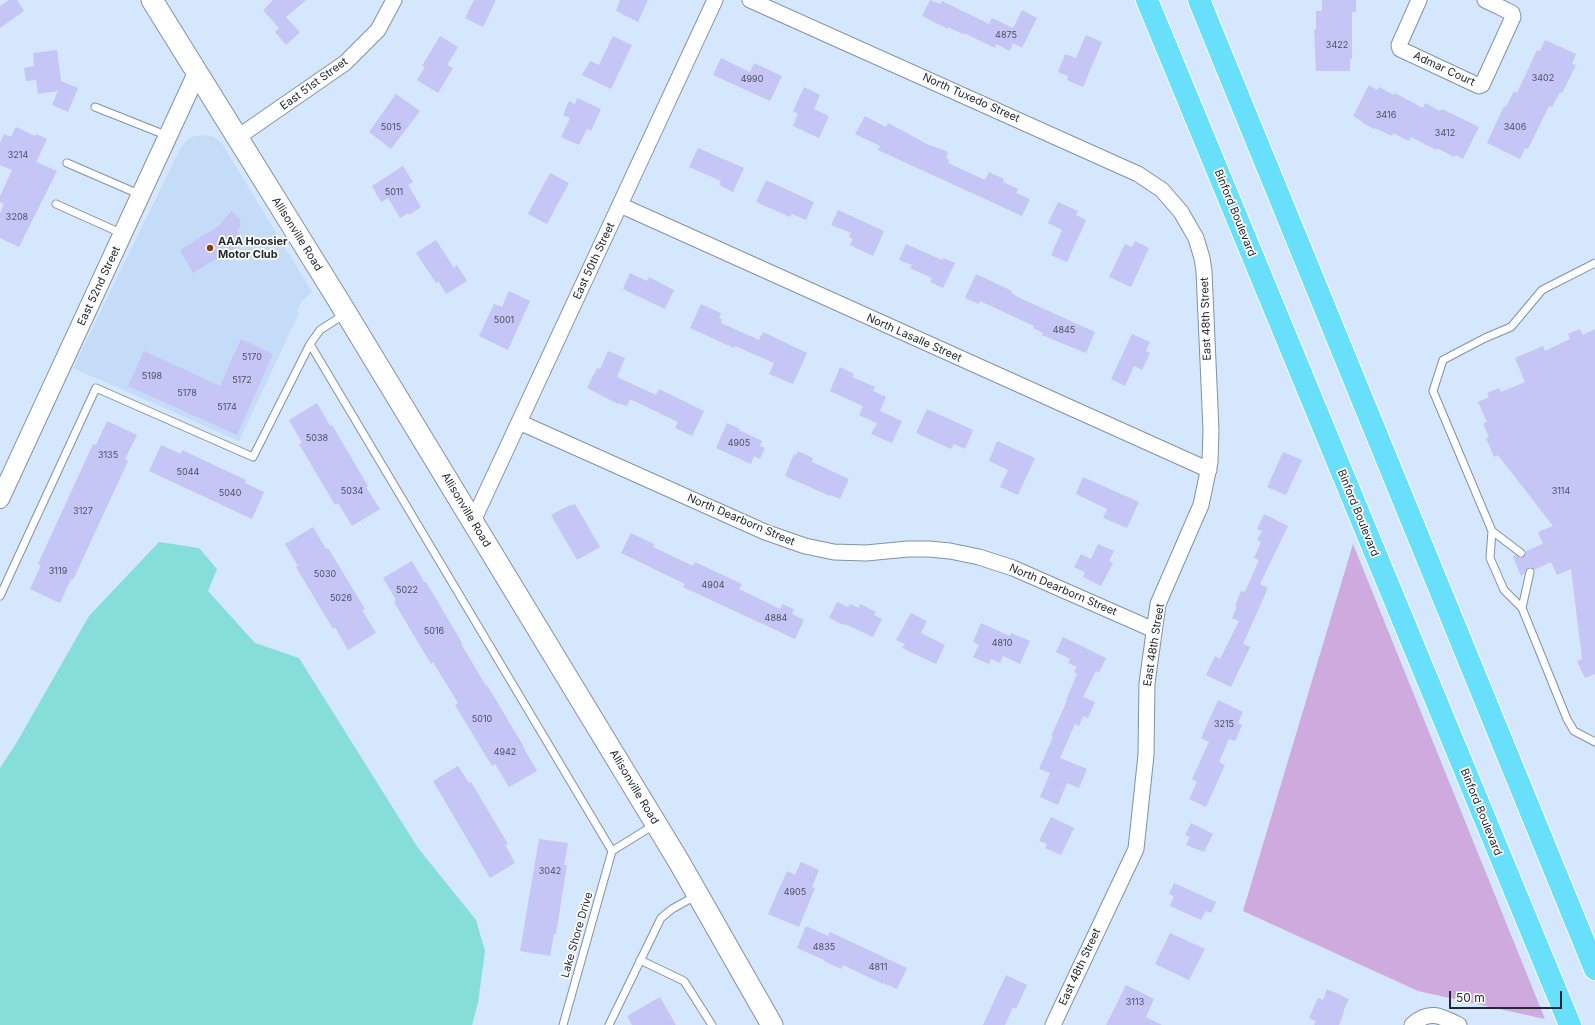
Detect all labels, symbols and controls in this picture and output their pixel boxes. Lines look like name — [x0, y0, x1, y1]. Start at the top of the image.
house number: 4875 — [995, 30, 1017, 40]
house number: 3422 — [1326, 40, 1348, 50]
street label: Admar Court — [1411, 49, 1477, 89]
street label: East 51st Street — [278, 55, 350, 113]
street label: North Tuxedo Street — [920, 71, 1022, 125]
house number: 3402 — [1532, 73, 1554, 83]
house number: 4990 — [741, 74, 763, 84]
house number: 3416 — [1376, 110, 1396, 120]
house number: 5015 — [381, 122, 401, 132]
house number: 3406 — [1504, 122, 1526, 132]
house number: 3412 — [1435, 128, 1455, 138]
house number: 3214 — [8, 150, 28, 160]
street label: Binford Boulevard — [1212, 168, 1258, 258]
house number: 5011 — [385, 187, 403, 197]
street label: Allisonville Road — [269, 195, 325, 273]
house number: 3208 — [6, 212, 28, 222]
street label: East 50th Street — [570, 220, 618, 302]
place label: AAA Hoosier Motor Club — [218, 235, 287, 261]
marker: AAA Hoosier Motor Club — [205, 243, 215, 253]
street label: East 52nd Street — [75, 244, 123, 328]
street label: East 48th Street — [1198, 277, 1214, 361]
street label: North Lasalle Street — [864, 311, 964, 365]
house number: 5001 — [494, 315, 514, 325]
house number: 4845 — [1053, 325, 1075, 335]
house number: 5170 — [242, 352, 262, 362]
house number: 5198 — [142, 371, 162, 381]
house number: 5172 — [232, 375, 252, 385]
house number: 5178 — [177, 388, 197, 398]
house number: 5174 — [217, 402, 237, 412]
house number: 5038 — [306, 433, 328, 443]
house number: 4905 — [728, 438, 750, 448]
house number: 3135 — [98, 450, 118, 460]
house number: 5044 — [177, 467, 199, 477]
street label: Binford Boulevard — [1335, 468, 1381, 558]
street label: Allisonville Road — [439, 470, 493, 550]
house number: 5034 — [341, 486, 363, 496]
house number: 3114 — [1552, 486, 1570, 496]
house number: 5040 — [219, 488, 241, 498]
street label: North Dearborn Street — [685, 491, 797, 549]
house number: 3127 — [73, 506, 93, 516]
street label: North Dearborn Street — [1007, 561, 1119, 619]
house number: 3119 — [49, 566, 67, 576]
house number: 5030 — [314, 569, 336, 579]
house number: 4904 — [702, 580, 724, 590]
house number: 5022 — [396, 585, 418, 595]
house number: 5026 — [330, 593, 352, 603]
street label: East 48th Street — [1141, 603, 1167, 687]
house number: 4884 — [765, 613, 787, 623]
house number: 5016 — [424, 626, 444, 636]
house number: 4810 — [992, 638, 1012, 648]
house number: 5010 — [472, 714, 492, 724]
house number: 3215 — [1214, 719, 1234, 729]
house number: 4942 — [494, 747, 516, 757]
street label: Allisonville Road — [607, 747, 661, 827]
street label: Binford Boulevard — [1458, 767, 1504, 857]
house number: 3042 — [539, 866, 561, 876]
house number: 4905 — [784, 887, 806, 897]
street label: Lake Shore Drive — [558, 891, 596, 979]
street label: East 48th Street — [1056, 926, 1104, 1008]
house number: 4835 — [813, 942, 835, 952]
house number: 4811 — [869, 962, 887, 972]
scale bar — [1451, 983, 1564, 1009]
text: 50 m — [1456, 990, 1485, 1005]
house number: 3113 — [1126, 997, 1144, 1007]

